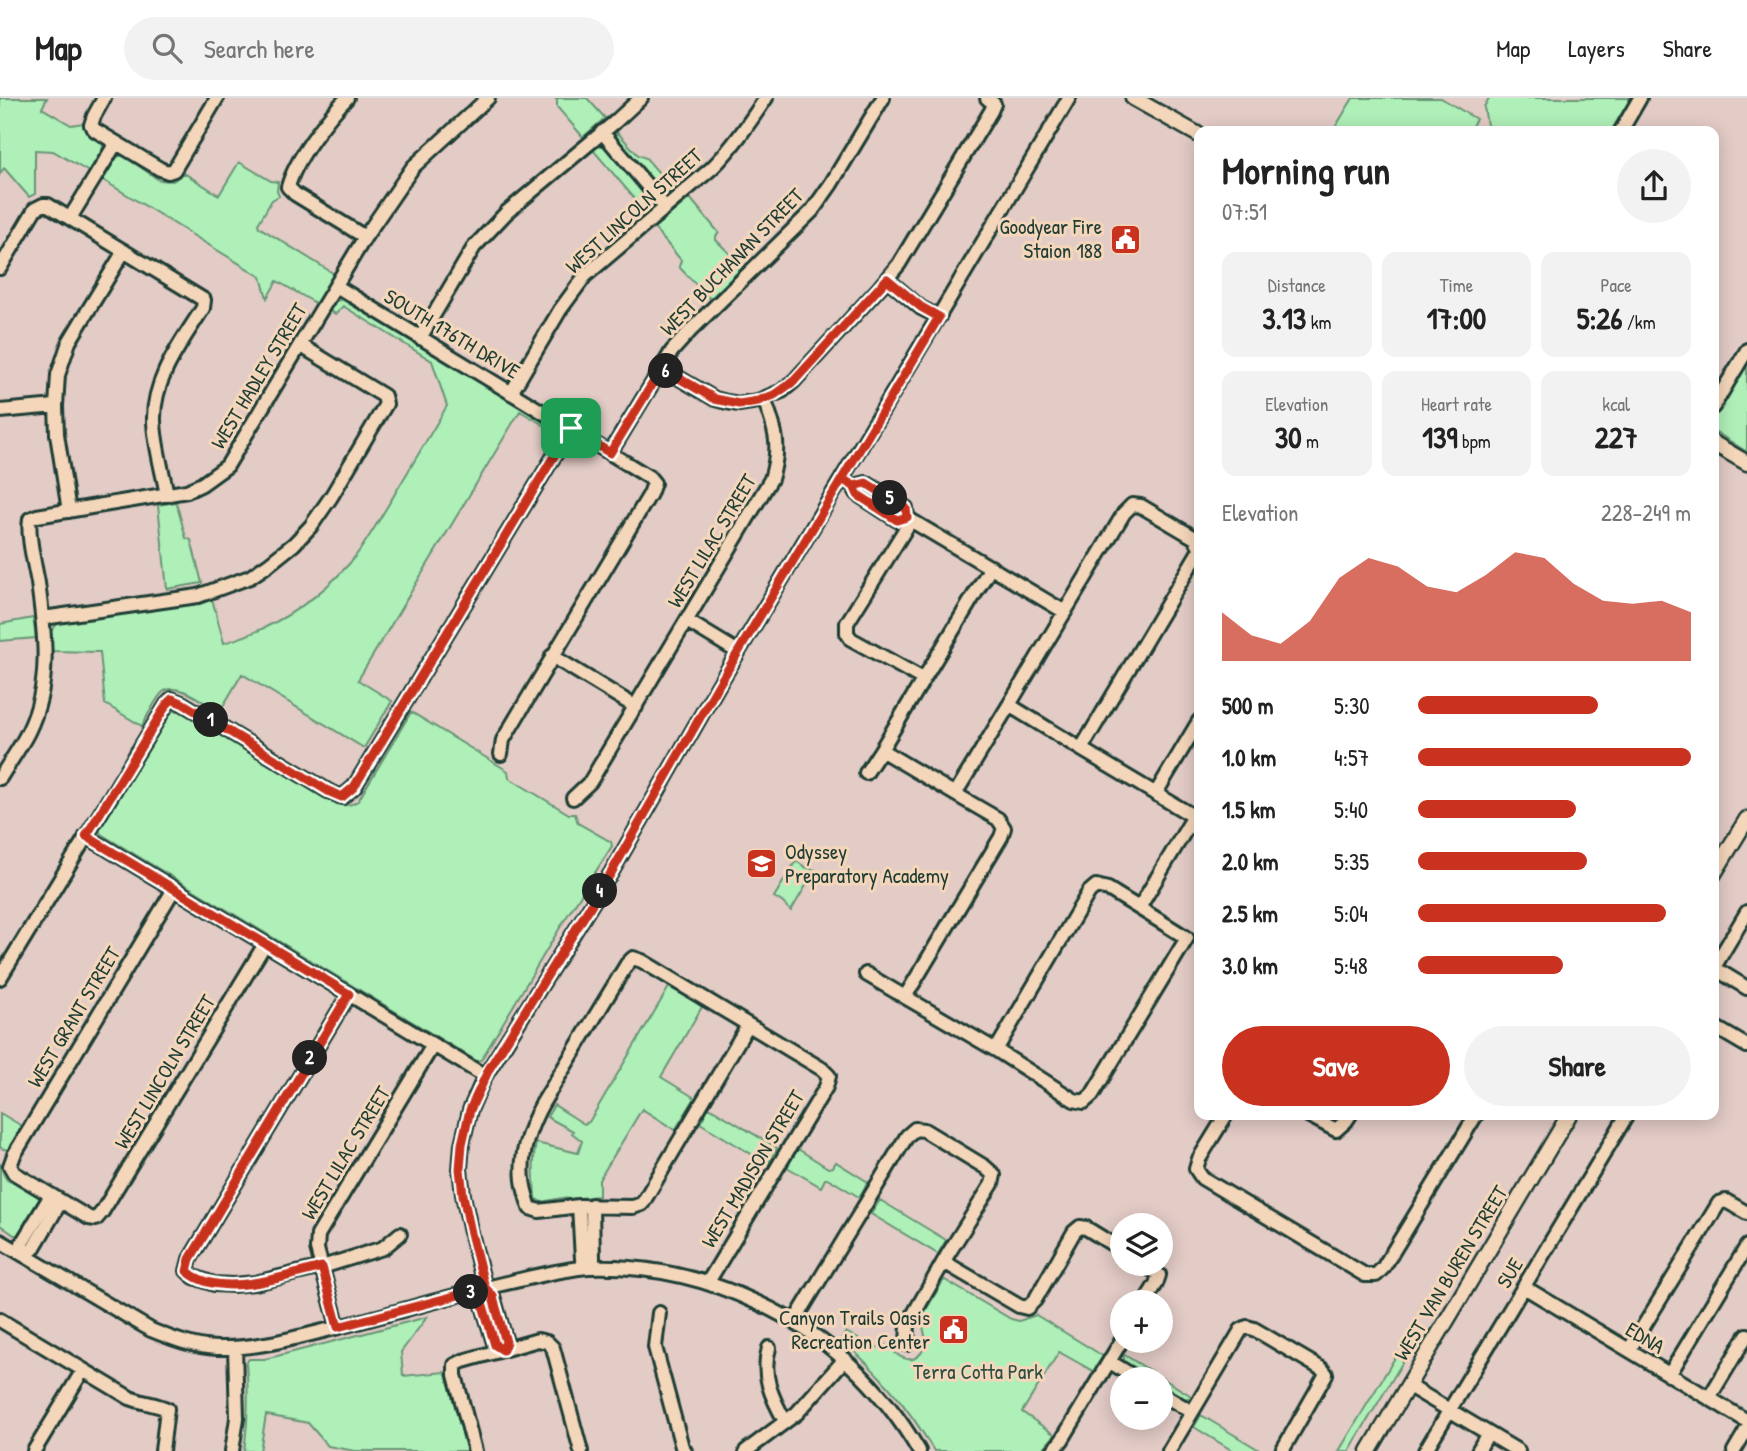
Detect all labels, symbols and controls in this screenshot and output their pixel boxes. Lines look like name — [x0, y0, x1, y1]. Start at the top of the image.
search box — [124, 17, 614, 80]
text: Map — [35, 26, 82, 70]
icon: search — [148, 29, 186, 67]
text: Search here — [204, 31, 315, 66]
text: Map — [1496, 32, 1530, 64]
text: Layers — [1568, 32, 1625, 64]
text: Share — [1663, 32, 1712, 64]
street label: WEST LINCOLN STREET — [559, 141, 709, 280]
text: Morning run — [1222, 144, 1390, 196]
button: share — [1617, 149, 1691, 223]
street label: WEST BUCHANAN STREET — [653, 181, 811, 342]
text: 07:51 — [1222, 196, 1267, 227]
place label: Goodyear Fire Staion 188 — [999, 212, 1102, 265]
public building icon: Goodyear Fire Staion 188 — [1108, 222, 1142, 256]
text: Distance — [1268, 272, 1326, 298]
text: Time — [1440, 272, 1473, 298]
text: Pace — [1600, 272, 1632, 298]
street label: SOUTH 176TH DRIVE — [379, 282, 526, 386]
street label: WEST HADLEY STREET — [204, 296, 314, 454]
text: 3.13 — [1262, 298, 1306, 338]
text: 17:00 — [1427, 298, 1486, 338]
text: 5:26 — [1577, 298, 1622, 338]
text: km — [1306, 309, 1332, 335]
text: /km — [1622, 309, 1656, 335]
pin: 6 — [648, 354, 684, 388]
text: 6 — [662, 357, 669, 383]
text: Elevation — [1265, 391, 1328, 417]
text: Heart rate — [1421, 391, 1492, 417]
text: kcal — [1602, 391, 1630, 417]
pin — [541, 398, 601, 458]
icon: arrive — [552, 409, 590, 447]
text: 30 — [1275, 417, 1302, 457]
text: 139 — [1422, 417, 1458, 457]
text: 227 — [1595, 417, 1638, 457]
text: m — [1302, 428, 1319, 454]
text: bpm — [1458, 428, 1491, 454]
street label: WEST LILAC STREET — [660, 468, 764, 613]
pin: 5 — [872, 480, 908, 516]
text: 5 — [885, 484, 894, 510]
text: Elevation — [1222, 497, 1298, 528]
text: 228–249 m — [1601, 497, 1691, 528]
text: 500 m — [1222, 690, 1273, 721]
text: 5:30 — [1334, 690, 1370, 721]
pin: 1 — [194, 702, 228, 738]
text: 1 — [207, 706, 214, 732]
text: 1.0 km — [1222, 742, 1276, 773]
text: 4:57 — [1334, 742, 1369, 773]
text: 1.5 km — [1222, 794, 1275, 825]
text: 5:40 — [1334, 794, 1368, 825]
place label: Odyssey Preparatory Academy — [785, 837, 949, 890]
text: 2.0 km — [1222, 846, 1278, 877]
text: 5:35 — [1334, 846, 1369, 877]
school or university icon: Odyssey Preparatory Academy — [745, 847, 779, 881]
pin: 4 — [582, 874, 618, 908]
text: 4 — [596, 877, 603, 903]
text: 2.5 km — [1222, 898, 1278, 929]
text: 5:04 — [1334, 898, 1368, 929]
street label: WEST GRANT STREET — [20, 940, 128, 1093]
text: 3.0 km — [1222, 950, 1278, 981]
text: 5:48 — [1334, 950, 1368, 981]
street label: WEST LINCOLN STREET — [107, 988, 223, 1154]
button: Save — [1222, 1026, 1450, 1106]
button: Share — [1464, 1026, 1691, 1106]
pin: 2 — [292, 1040, 328, 1076]
text: 2 — [305, 1044, 314, 1070]
street label: WEST LILAC STREET — [294, 1080, 398, 1225]
street label: WEST MADISON STREET — [694, 1084, 812, 1253]
street label: WEST VAN BUREN STREET — [1387, 1179, 1515, 1365]
map controls — [1110, 1213, 1173, 1430]
button: layers — [1110, 1213, 1173, 1276]
street label: SUE — [1489, 1252, 1530, 1293]
pin: 3 — [454, 1274, 489, 1310]
text: 3 — [466, 1278, 475, 1304]
button: + — [1110, 1290, 1173, 1353]
place label: Canyon Trails Oasis Recreation Center — [779, 1303, 930, 1356]
public building icon: Canyon Trails Oasis Recreation Center — [936, 1313, 970, 1347]
street label: EDNA — [1620, 1315, 1670, 1360]
park label: Terra Cotta Park — [913, 1357, 1043, 1386]
button: − — [1110, 1367, 1173, 1430]

